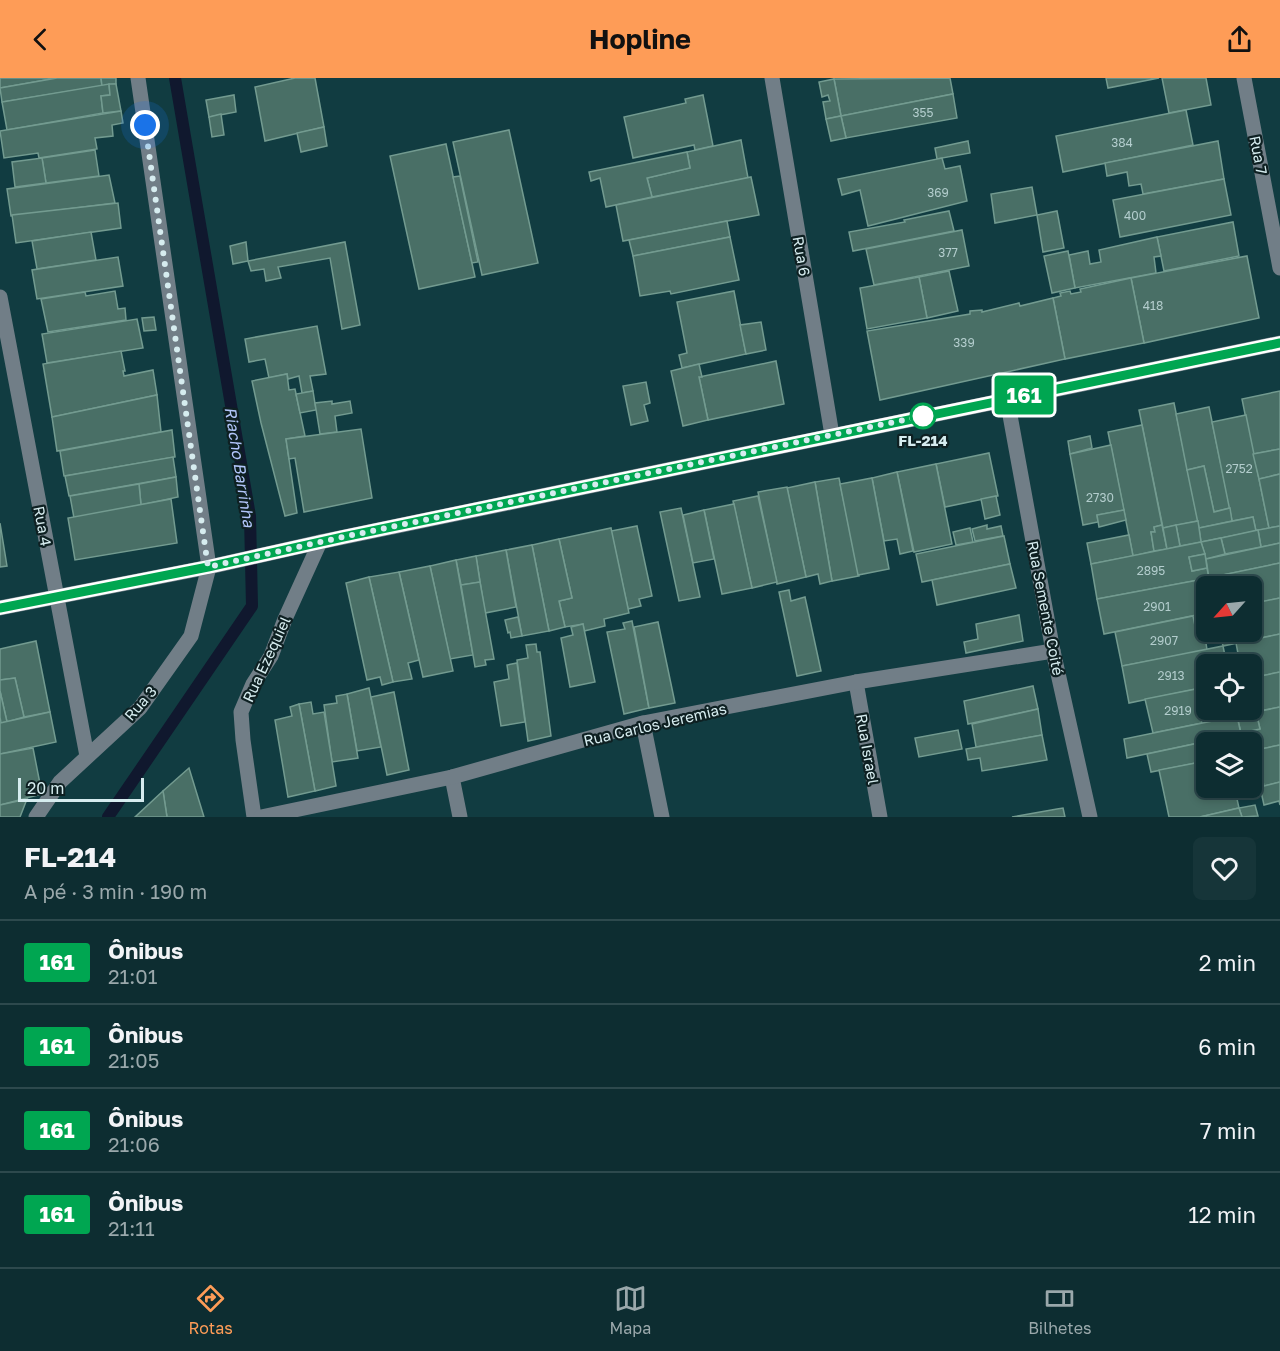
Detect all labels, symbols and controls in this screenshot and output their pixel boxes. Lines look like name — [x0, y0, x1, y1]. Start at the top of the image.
icon: back — [24, 23, 57, 56]
text: Hopline — [589, 23, 691, 55]
icon: share — [1223, 23, 1256, 56]
house number: 355 — [913, 105, 934, 120]
your location — [130, 110, 160, 140]
street label: Rua 7 — [1246, 134, 1272, 176]
house number: 384 — [1111, 135, 1133, 150]
house number: 369 — [927, 185, 949, 200]
house number: 400 — [1124, 208, 1146, 223]
street label: Rua 6 — [790, 235, 814, 277]
house number: 377 — [938, 245, 958, 260]
house number: 418 — [1143, 298, 1163, 313]
house number: 339 — [953, 335, 975, 350]
line badge: 161 — [990, 376, 1058, 414]
text: 161 — [1007, 382, 1041, 408]
marker: FL-214 — [910, 403, 936, 429]
water label: Riacho Barrinha — [221, 405, 260, 530]
place label: FL-214 — [898, 431, 948, 449]
house number: 2752 — [1225, 461, 1253, 476]
house number: 2730 — [1086, 490, 1114, 505]
street label: Rua 4 — [30, 504, 56, 548]
street label: Rua Semente Coité — [1024, 539, 1068, 677]
house number: 2895 — [1137, 563, 1165, 578]
north arrow — [1196, 576, 1262, 642]
map controls — [1196, 576, 1262, 798]
house number: 2901 — [1143, 599, 1171, 614]
street label: Rua Ezequiel — [238, 613, 294, 705]
house number: 2907 — [1150, 633, 1178, 648]
button: locate — [1196, 654, 1262, 720]
house number: 2913 — [1157, 668, 1185, 683]
street label: Rua 3 — [120, 682, 160, 724]
street label: Rua Carlos Jeremias — [582, 699, 728, 749]
house number: 2919 — [1164, 703, 1192, 718]
street label: Rua Israel — [853, 712, 883, 786]
button: layers — [1196, 732, 1262, 798]
scale bar — [18, 775, 144, 802]
text: 20 m — [27, 778, 64, 798]
button: heart — [1193, 837, 1256, 900]
text: FL-214 — [24, 840, 116, 873]
text: A pé · 3 min · 190 m — [24, 879, 207, 903]
text: Ônibus — [108, 937, 183, 964]
text: 161 — [40, 949, 74, 975]
text: 2 min — [1199, 949, 1256, 976]
text: 21:01 — [108, 964, 157, 988]
text: Ônibus — [108, 1021, 183, 1048]
text: 161 — [40, 1033, 74, 1059]
text: 6 min — [1198, 1033, 1256, 1060]
text: 21:05 — [108, 1048, 159, 1072]
text: Ônibus — [108, 1105, 183, 1132]
text: 161 — [40, 1117, 74, 1143]
text: 7 min — [1200, 1117, 1256, 1144]
text: 21:06 — [108, 1132, 160, 1156]
text: Ônibus — [108, 1189, 183, 1216]
text: 161 — [40, 1201, 74, 1227]
text: 12 min — [1188, 1201, 1256, 1228]
text: 21:11 — [108, 1216, 155, 1240]
tab: Rotas — [188, 1282, 233, 1338]
tab: Mapa — [610, 1282, 651, 1338]
tab: Bilhetes — [1028, 1282, 1092, 1338]

